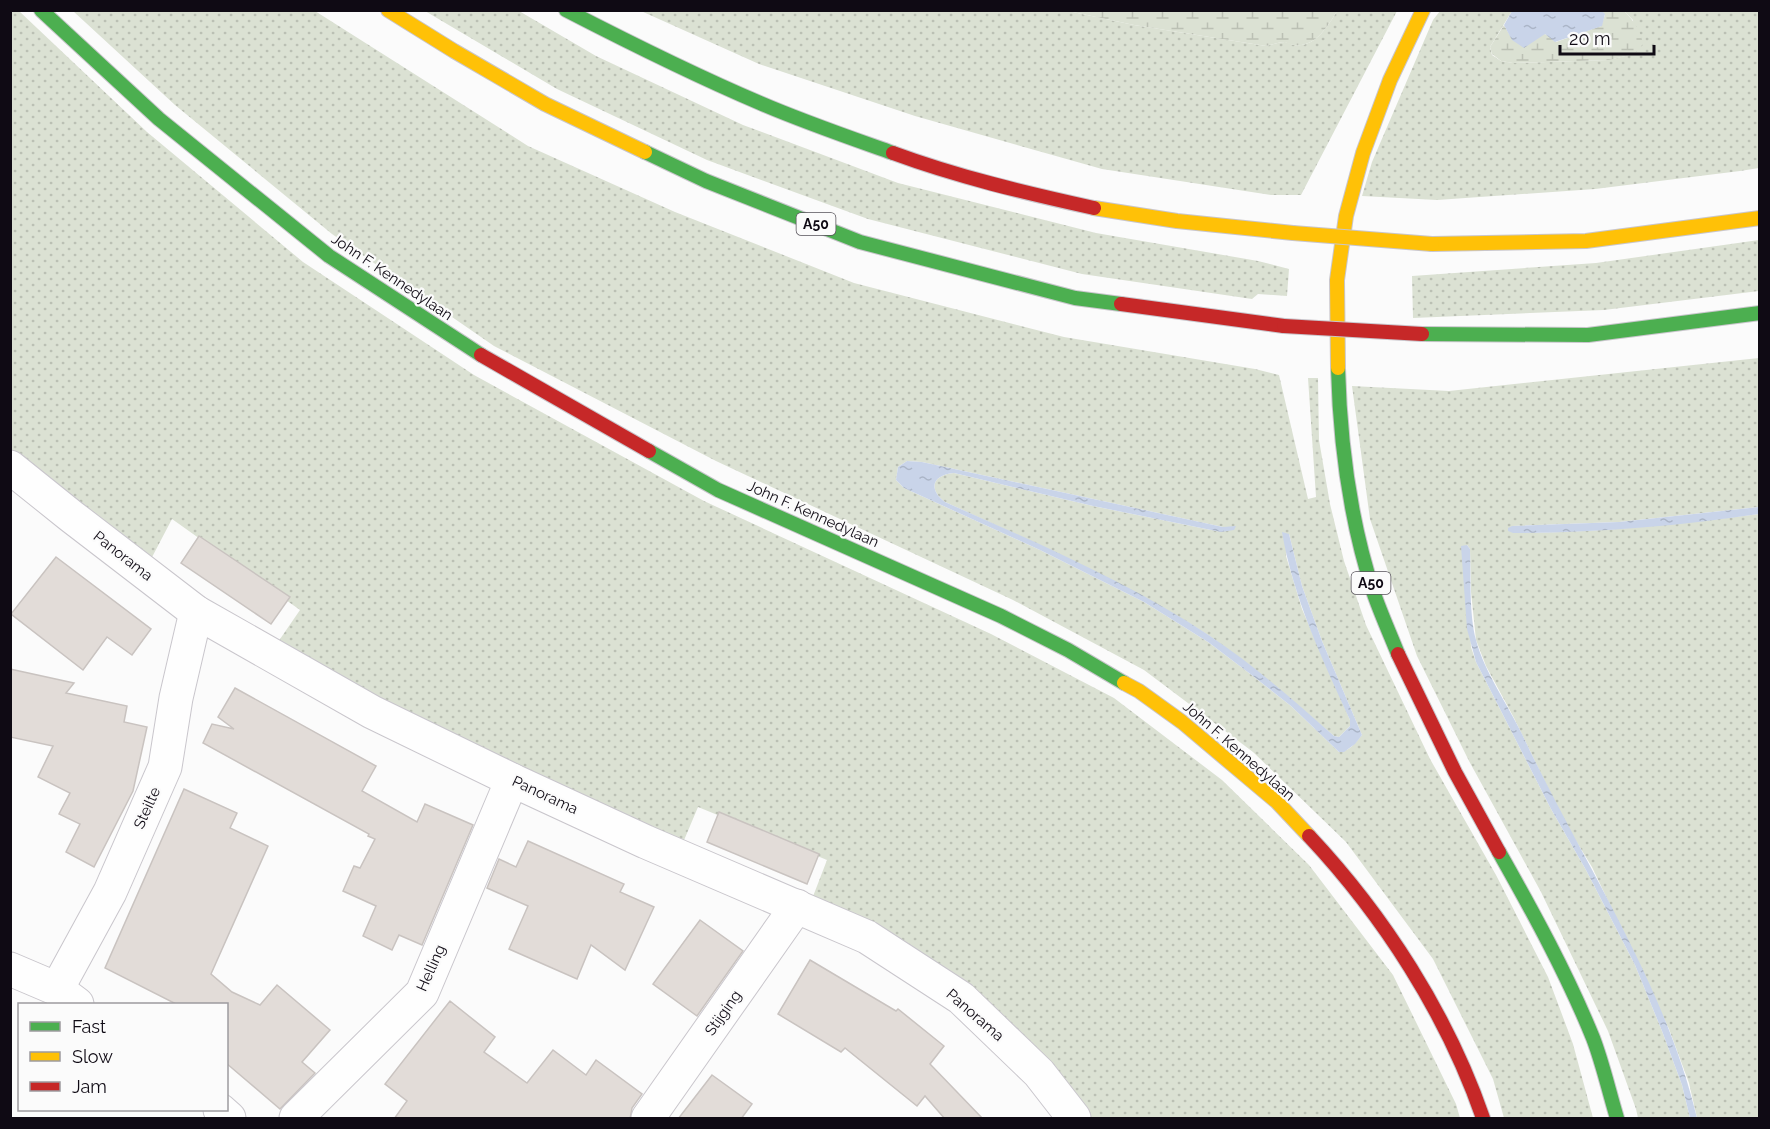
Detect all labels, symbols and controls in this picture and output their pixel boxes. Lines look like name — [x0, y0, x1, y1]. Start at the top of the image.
scale bar — [1560, 18, 1654, 56]
text: 20 m — [1569, 28, 1611, 49]
road number: A50 — [796, 213, 836, 235]
street label: John F. Kennedylaan — [328, 230, 456, 324]
street label: John F. Kennedylaan — [744, 477, 882, 551]
street label: Panorama — [90, 527, 156, 585]
road number: A50 — [1352, 572, 1390, 594]
street label: John F. Kennedylaan — [1179, 698, 1299, 804]
street label: Panorama — [509, 772, 581, 818]
street label: Steilte — [130, 784, 164, 832]
street label: Helling — [413, 942, 449, 994]
street label: Panorama — [943, 985, 1007, 1045]
street label: Stijging — [701, 987, 745, 1039]
legend — [18, 1003, 228, 1111]
text: Fast — [72, 1016, 106, 1037]
text: Slow — [72, 1046, 113, 1067]
text: Jam — [72, 1076, 107, 1097]

